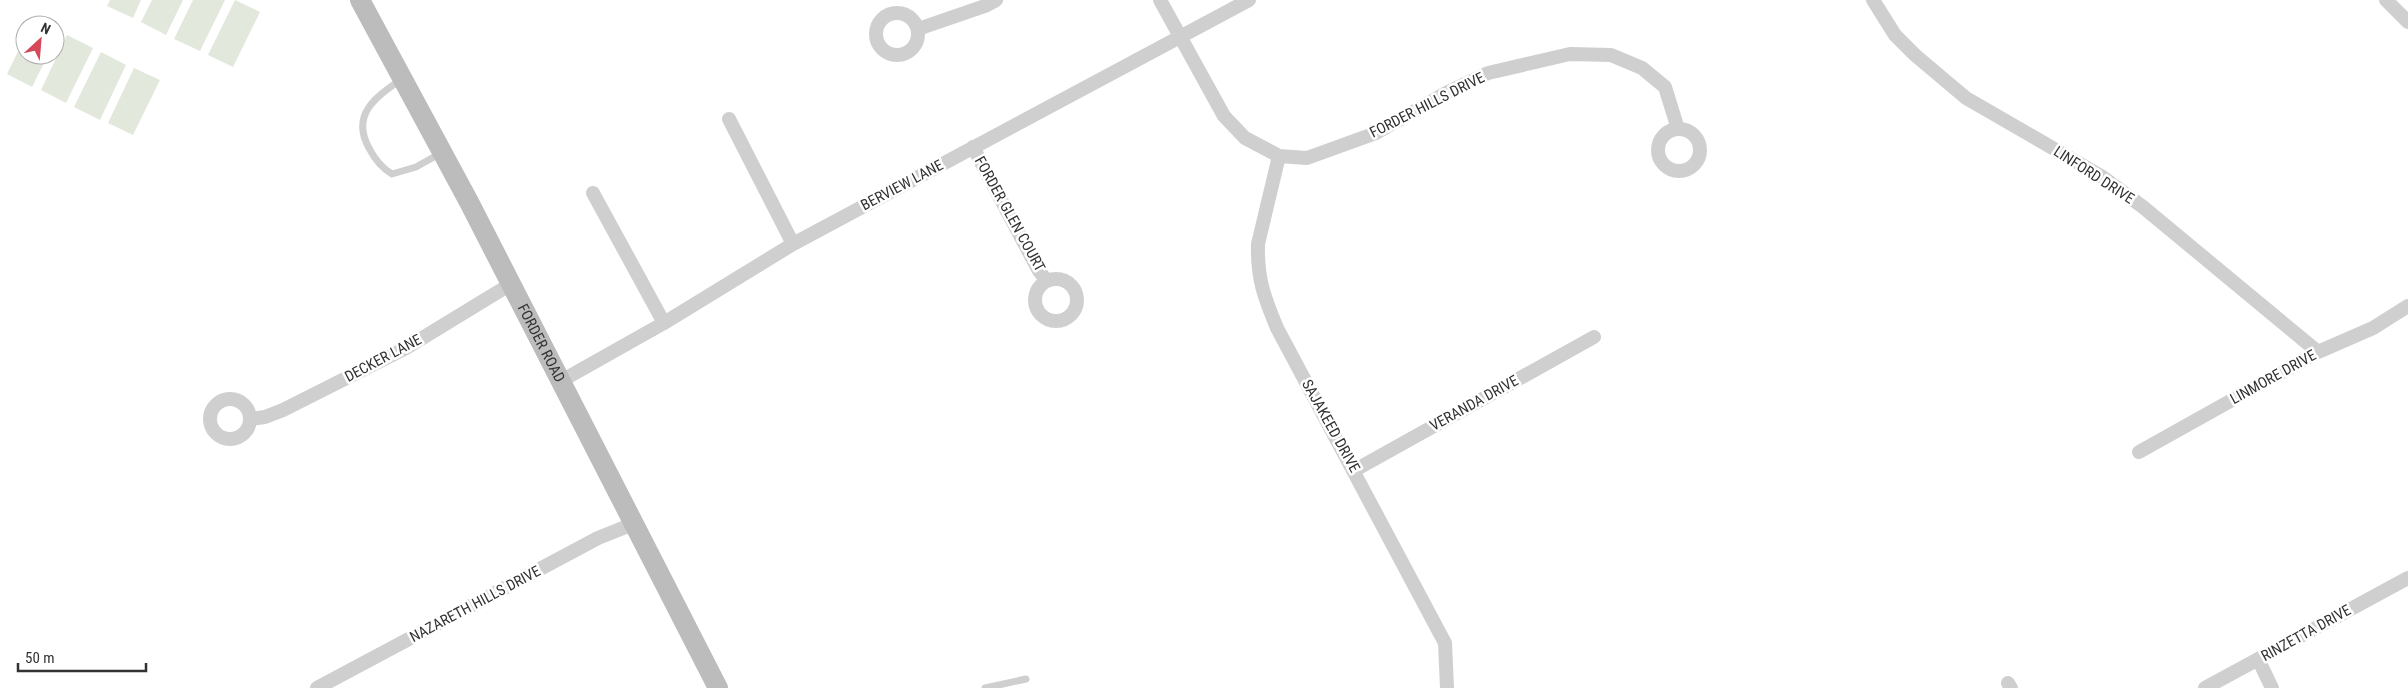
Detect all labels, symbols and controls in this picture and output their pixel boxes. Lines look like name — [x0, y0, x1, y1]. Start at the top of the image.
north arrow — [15, 15, 65, 65]
text: N — [38, 19, 53, 37]
street label: FORDER HILLS DRIVE — [1367, 68, 1487, 142]
street label: LINFORD DRIVE — [2050, 142, 2138, 208]
street label: FORDER GLEN COURT — [971, 153, 1049, 275]
street label: BERVIEW LANE — [858, 156, 946, 214]
street label: FORDER ROAD — [514, 301, 569, 385]
street label: DECKER LANE — [342, 330, 424, 386]
street label: LINMORE DRIVE — [2227, 346, 2319, 408]
street label: VERANDA DRIVE — [1427, 371, 1521, 435]
street label: SAJAKEED DRIVE — [1298, 376, 1364, 476]
street label: NAZARETH HILLS DRIVE — [407, 562, 543, 646]
street label: RINZETTA DRIVE — [2258, 601, 2354, 665]
scale bar — [18, 640, 145, 672]
text: 50 m — [25, 649, 55, 667]

